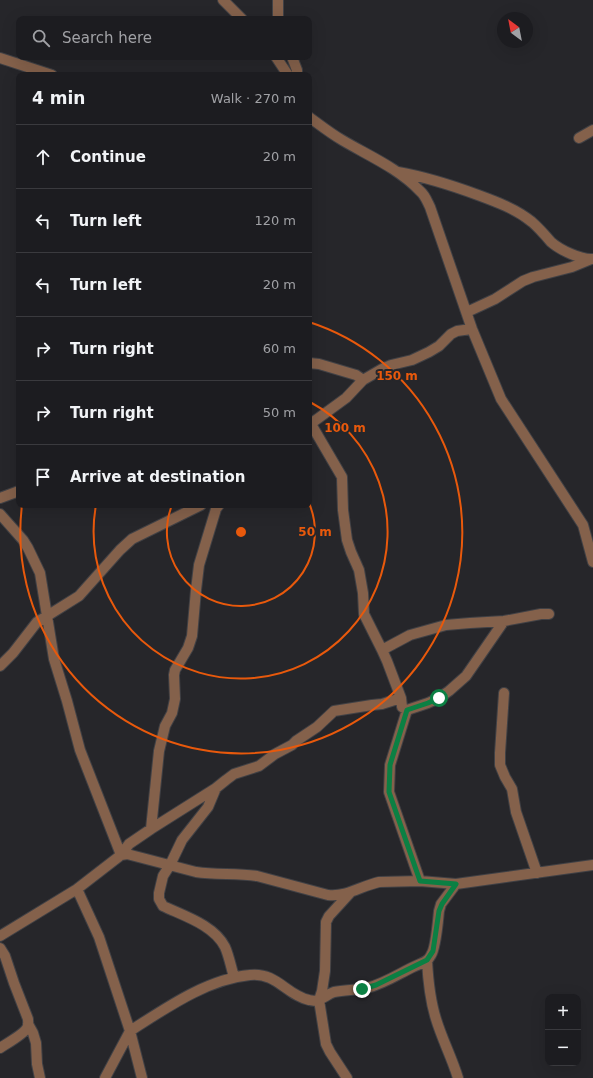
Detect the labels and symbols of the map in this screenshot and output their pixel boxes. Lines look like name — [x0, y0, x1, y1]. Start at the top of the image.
north arrow — [497, 12, 533, 48]
text: 150 m — [376, 369, 418, 383]
text: 100 m — [324, 421, 366, 435]
centre of rings — [234, 525, 248, 539]
text: 50 m — [298, 525, 332, 539]
route start — [430, 689, 448, 707]
route end — [353, 980, 371, 998]

